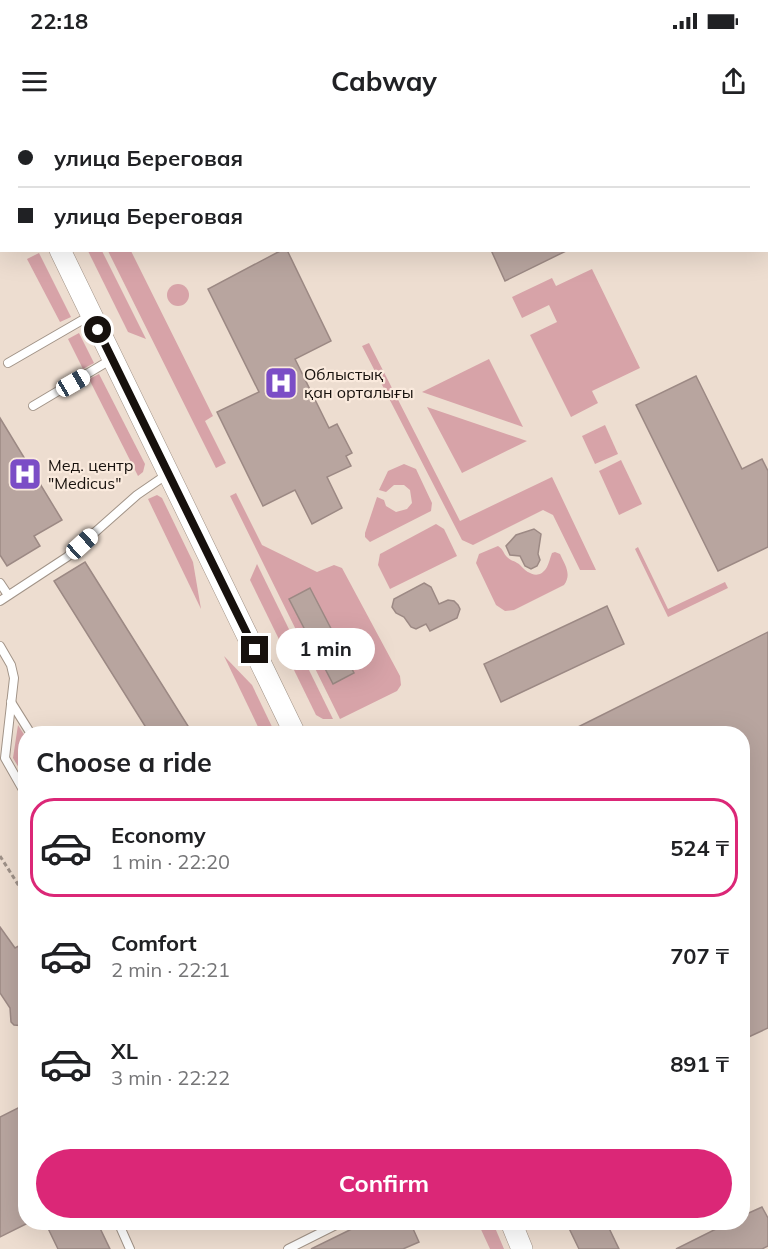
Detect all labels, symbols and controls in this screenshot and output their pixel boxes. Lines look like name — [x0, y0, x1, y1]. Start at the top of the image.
text: 22:18 — [30, 7, 88, 35]
text: Cabway — [331, 64, 437, 98]
icon: menu — [18, 65, 51, 98]
icon: share — [717, 65, 750, 98]
text: улица Береговая — [54, 144, 243, 172]
text: улица Береговая — [54, 202, 243, 230]
route start — [84, 316, 111, 343]
place label: Облыстық қан орталығы — [304, 364, 414, 402]
hospital icon: Облыстық қан орталығы — [263, 365, 299, 401]
car — [53, 366, 93, 400]
place label: Мед. центр "Medicus" — [48, 455, 133, 493]
hospital icon: Мед. центр "Medicus" — [7, 456, 43, 492]
car — [63, 525, 101, 563]
callout: 1 min — [276, 629, 375, 671]
route end — [241, 636, 268, 663]
text: 1 min — [299, 636, 352, 661]
text: Choose a ride — [36, 745, 212, 779]
icon: car — [39, 821, 93, 875]
text: Economy — [111, 821, 206, 849]
text: 524 ₸ — [670, 834, 729, 862]
text: 1 min · 22:20 — [111, 849, 230, 874]
icon: car — [39, 929, 93, 983]
text: Comfort — [111, 929, 197, 957]
text: 707 ₸ — [670, 942, 729, 970]
text: 2 min · 22:21 — [111, 957, 230, 982]
icon: car — [39, 1037, 93, 1091]
text: XL — [111, 1037, 138, 1065]
text: 891 ₸ — [670, 1050, 729, 1078]
text: 3 min · 22:22 — [111, 1065, 230, 1090]
button: Confirm — [36, 1149, 732, 1218]

